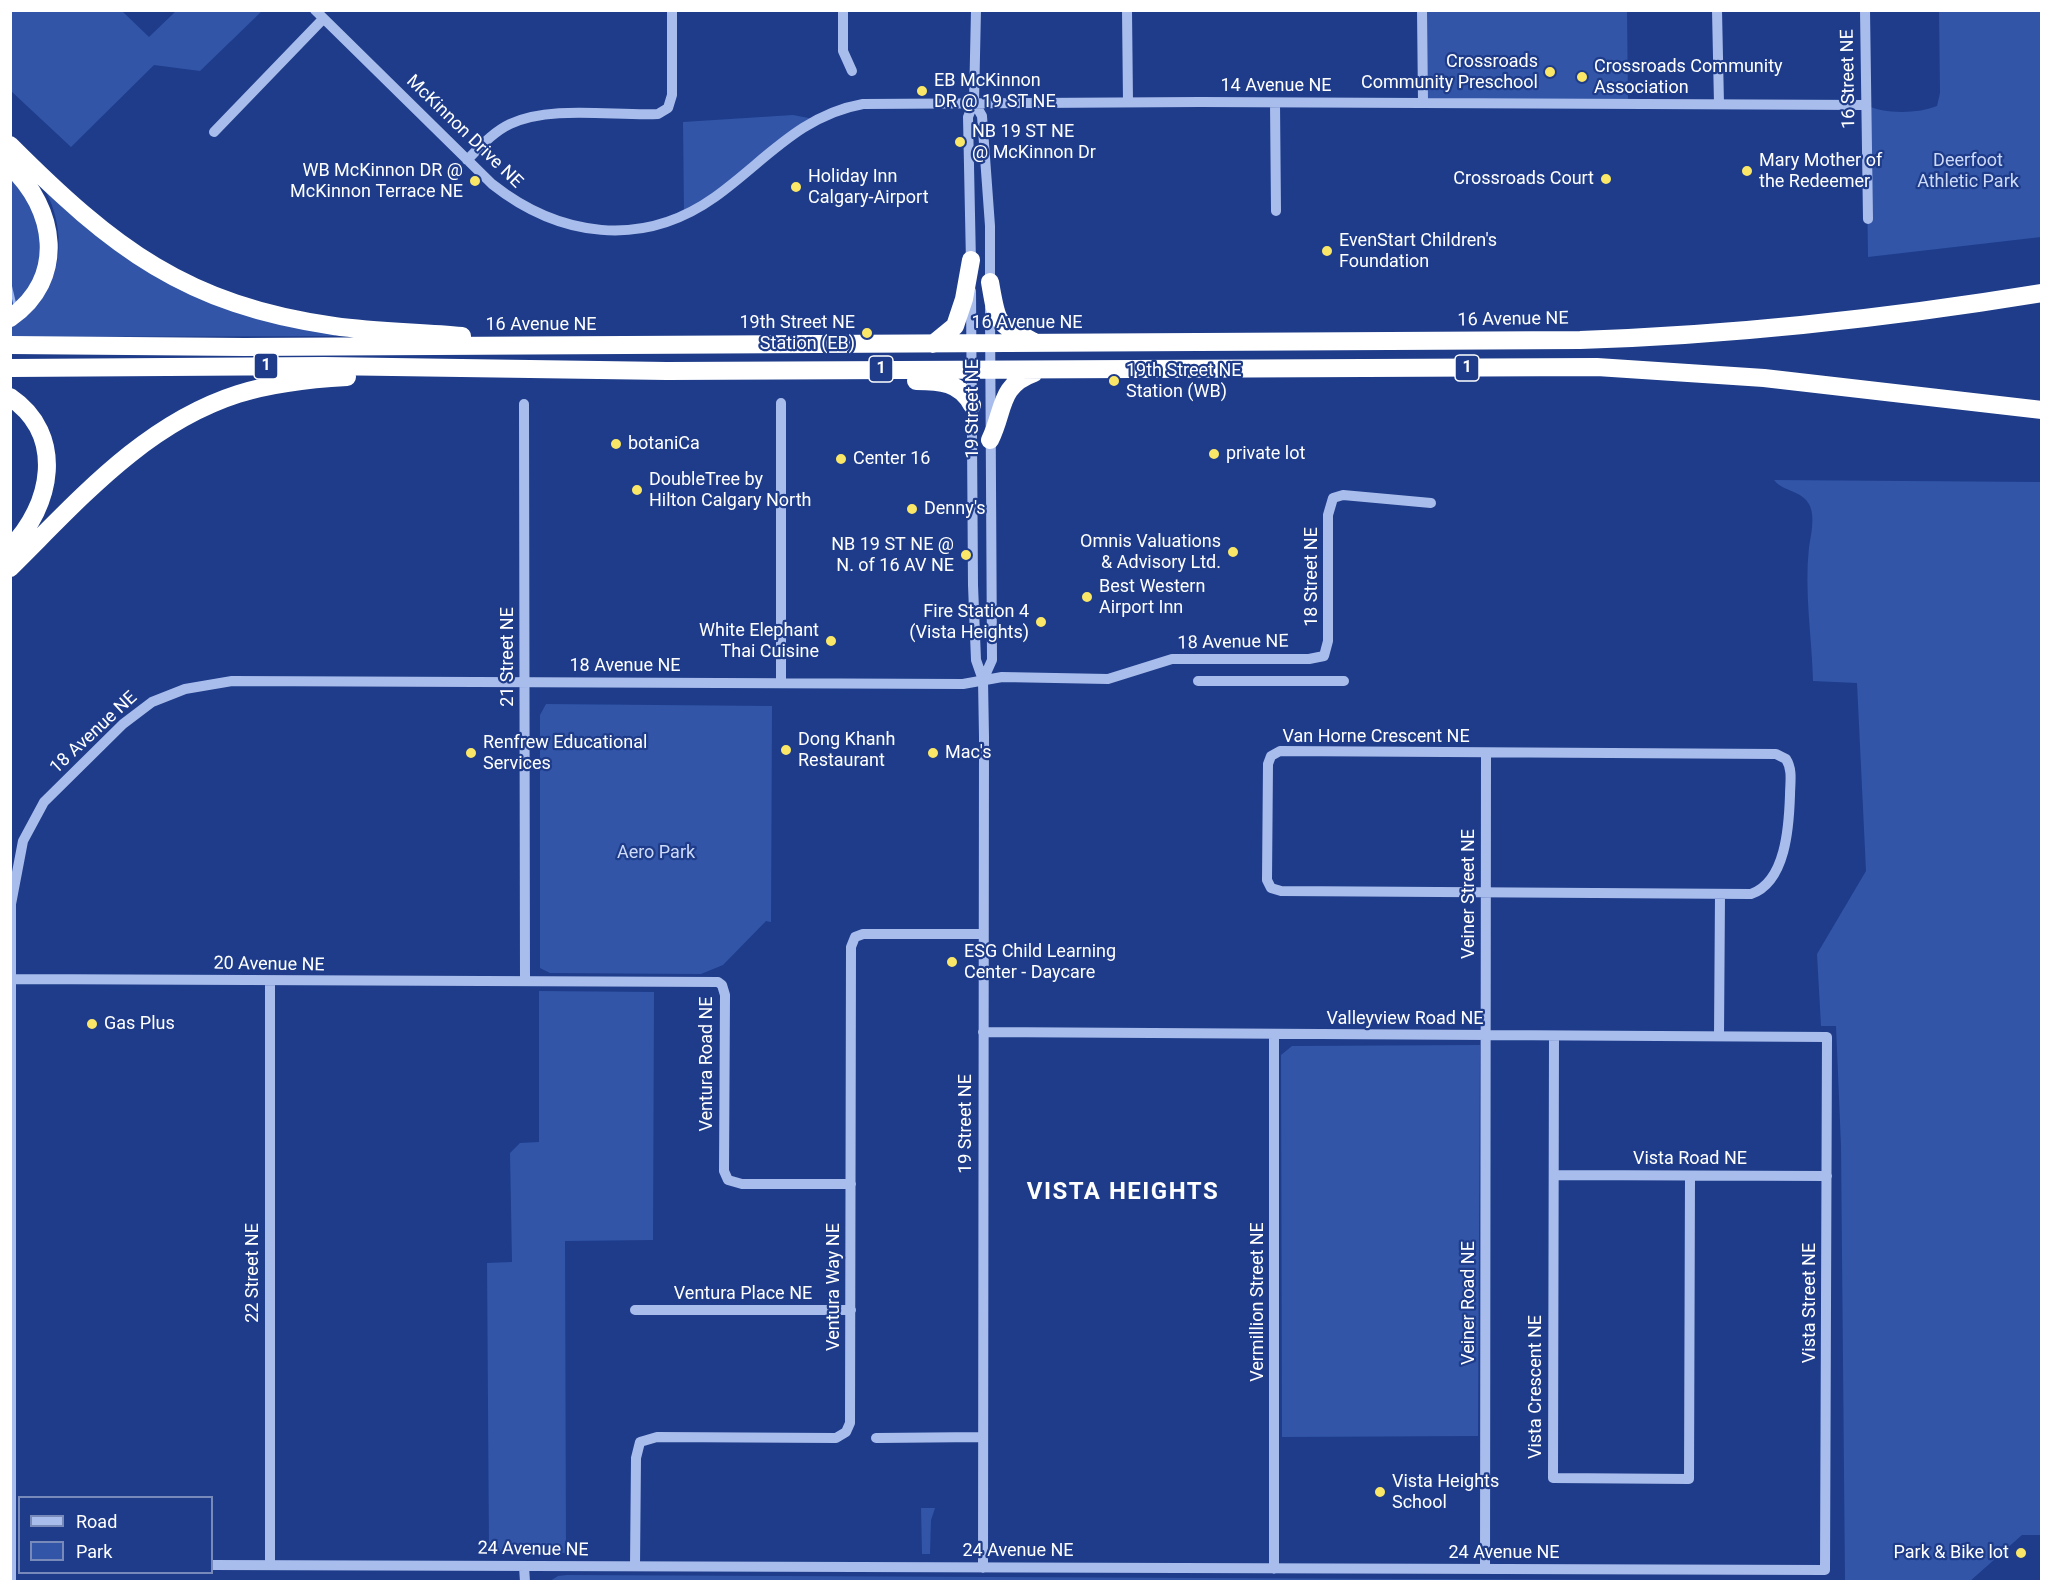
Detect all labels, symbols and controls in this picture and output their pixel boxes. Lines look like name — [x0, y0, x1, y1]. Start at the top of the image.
street label: 16 Street NE — [1837, 29, 1861, 129]
place label: Crossroads Community Preschool — [1361, 51, 1538, 94]
place label: Crossroads Community Association — [1594, 56, 1783, 98]
marker: Crossroads Community Preschool — [1543, 65, 1557, 79]
place label: EB McKinnon DR @ 19 ST NE — [934, 70, 1056, 112]
marker: Crossroads Community Association — [1575, 70, 1589, 84]
street label: McKinnon Drive NE — [401, 71, 527, 193]
street label: 14 Avenue NE — [1220, 75, 1332, 97]
marker: EB McKinnon DR @ 19 ST NE — [915, 84, 929, 98]
place label: NB 19 ST NE @ McKinnon Dr — [972, 121, 1096, 164]
marker: NB 19 ST NE @ McKinnon Dr — [953, 135, 967, 149]
place label: Mary Mother of the Redeemer — [1759, 150, 1882, 192]
park label: Deerfoot Athletic Park — [1917, 150, 2019, 192]
place label: WB McKinnon DR @ McKinnon Terrace NE — [290, 160, 463, 202]
marker: Mary Mother of the Redeemer — [1740, 164, 1754, 178]
place label: Holiday Inn Calgary-Airport — [808, 166, 929, 208]
place label: Crossroads Court — [1453, 168, 1594, 190]
marker: Crossroads Court — [1599, 172, 1613, 186]
marker: WB McKinnon DR @ McKinnon Terrace NE — [468, 174, 482, 188]
marker: Holiday Inn Calgary-Airport — [789, 180, 803, 194]
place label: EvenStart Children's Foundation — [1339, 230, 1497, 272]
marker: EvenStart Children's Foundation — [1320, 244, 1334, 258]
street label: 16 Avenue NE — [1457, 308, 1569, 332]
place label: 19th Street NE Station (EB) — [739, 312, 855, 354]
street label: 16 Avenue NE — [971, 312, 1083, 334]
street label: 16 Avenue NE — [485, 314, 597, 336]
marker: 19th Street NE Station (EB) — [860, 326, 874, 340]
road number: 1 — [254, 353, 278, 379]
road number: 1 — [1455, 355, 1479, 381]
road number: 1 — [869, 356, 893, 382]
street label: 19 Street NE — [962, 359, 984, 459]
place label: 19th Street NE Station (WB) — [1126, 360, 1242, 403]
marker: 19th Street NE Station (WB) — [1107, 374, 1121, 388]
place label: botaniCa — [628, 433, 700, 455]
marker: botaniCa — [609, 437, 623, 451]
place label: private lot — [1226, 443, 1305, 465]
marker: private lot — [1207, 447, 1221, 461]
place label: Center 16 — [853, 448, 930, 470]
marker: Center 16 — [834, 452, 848, 466]
place label: DoubleTree by Hilton Calgary North — [649, 469, 811, 512]
marker: DoubleTree by Hilton Calgary North — [630, 483, 644, 497]
place label: Denny's — [924, 498, 986, 520]
marker: Denny's — [905, 502, 919, 516]
street label: 18 Street NE — [1301, 527, 1323, 627]
place label: Omnis Valuations & Advisory Ltd. — [1080, 531, 1221, 574]
place label: NB 19 ST NE @ N. of 16 AV NE — [831, 534, 954, 576]
marker: Omnis Valuations & Advisory Ltd. — [1226, 545, 1240, 559]
marker: NB 19 ST NE @ N. of 16 AV NE — [959, 548, 973, 562]
place label: Best Western Airport Inn — [1099, 576, 1205, 618]
marker: Best Western Airport Inn — [1080, 590, 1094, 604]
place label: Fire Station 4 (Vista Heights) — [909, 601, 1029, 644]
street label: 21 Street NE — [497, 607, 519, 707]
marker: Fire Station 4 (Vista Heights) — [1034, 615, 1048, 629]
place label: White Elephant Thai Cuisine — [699, 620, 819, 662]
street label: 18 Avenue NE — [1177, 631, 1289, 655]
marker: White Elephant Thai Cuisine — [824, 634, 838, 648]
street label: 18 Avenue NE — [569, 655, 681, 677]
street label: 18 Avenue NE — [46, 687, 142, 779]
street label: Van Horne Crescent NE — [1282, 726, 1470, 748]
place label: Dong Khanh Restaurant — [798, 729, 895, 771]
place label: Renfrew Educational Services — [483, 732, 647, 774]
place label: Mac's — [945, 742, 992, 764]
marker: Dong Khanh Restaurant — [779, 743, 793, 757]
marker: Renfrew Educational Services — [464, 746, 478, 760]
marker: Mac's — [926, 746, 940, 760]
street label: Veiner Street NE — [1458, 829, 1480, 959]
park label: Aero Park — [617, 842, 695, 864]
place label: ESG Child Learning Center - Daycare — [964, 941, 1116, 984]
street label: 20 Avenue NE — [213, 953, 325, 977]
marker: ESG Child Learning Center - Daycare — [945, 955, 959, 969]
street label: Ventura Road NE — [696, 996, 718, 1132]
street label: Valleyview Road NE — [1326, 1008, 1484, 1030]
place label: Gas Plus — [104, 1013, 175, 1035]
marker: Gas Plus — [85, 1017, 99, 1031]
street label: 19 Street NE — [955, 1074, 977, 1174]
street label: Vista Road NE — [1633, 1148, 1747, 1170]
district label: VISTA HEIGHTS — [1027, 1179, 1219, 1207]
street label: Vermillion Street NE — [1247, 1222, 1269, 1382]
street label: 22 Street NE — [242, 1223, 264, 1323]
street label: Ventura Way NE — [823, 1223, 845, 1351]
street label: Veiner Road NE — [1458, 1241, 1480, 1365]
street label: Vista Street NE — [1799, 1243, 1821, 1363]
street label: Ventura Place NE — [674, 1283, 812, 1305]
street label: Vista Crescent NE — [1525, 1315, 1547, 1459]
place label: Vista Heights School — [1392, 1471, 1499, 1514]
marker: Vista Heights School — [1373, 1485, 1387, 1499]
legend — [18, 1496, 213, 1574]
text: Road — [76, 1511, 117, 1532]
street label: 24 Avenue NE — [477, 1538, 589, 1562]
street label: 24 Avenue NE — [962, 1540, 1074, 1562]
text: Park — [76, 1541, 112, 1562]
street label: 24 Avenue NE — [1448, 1542, 1560, 1564]
place label: Park & Bike lot — [1894, 1542, 2009, 1564]
marker: Park & Bike lot — [2014, 1546, 2028, 1560]

